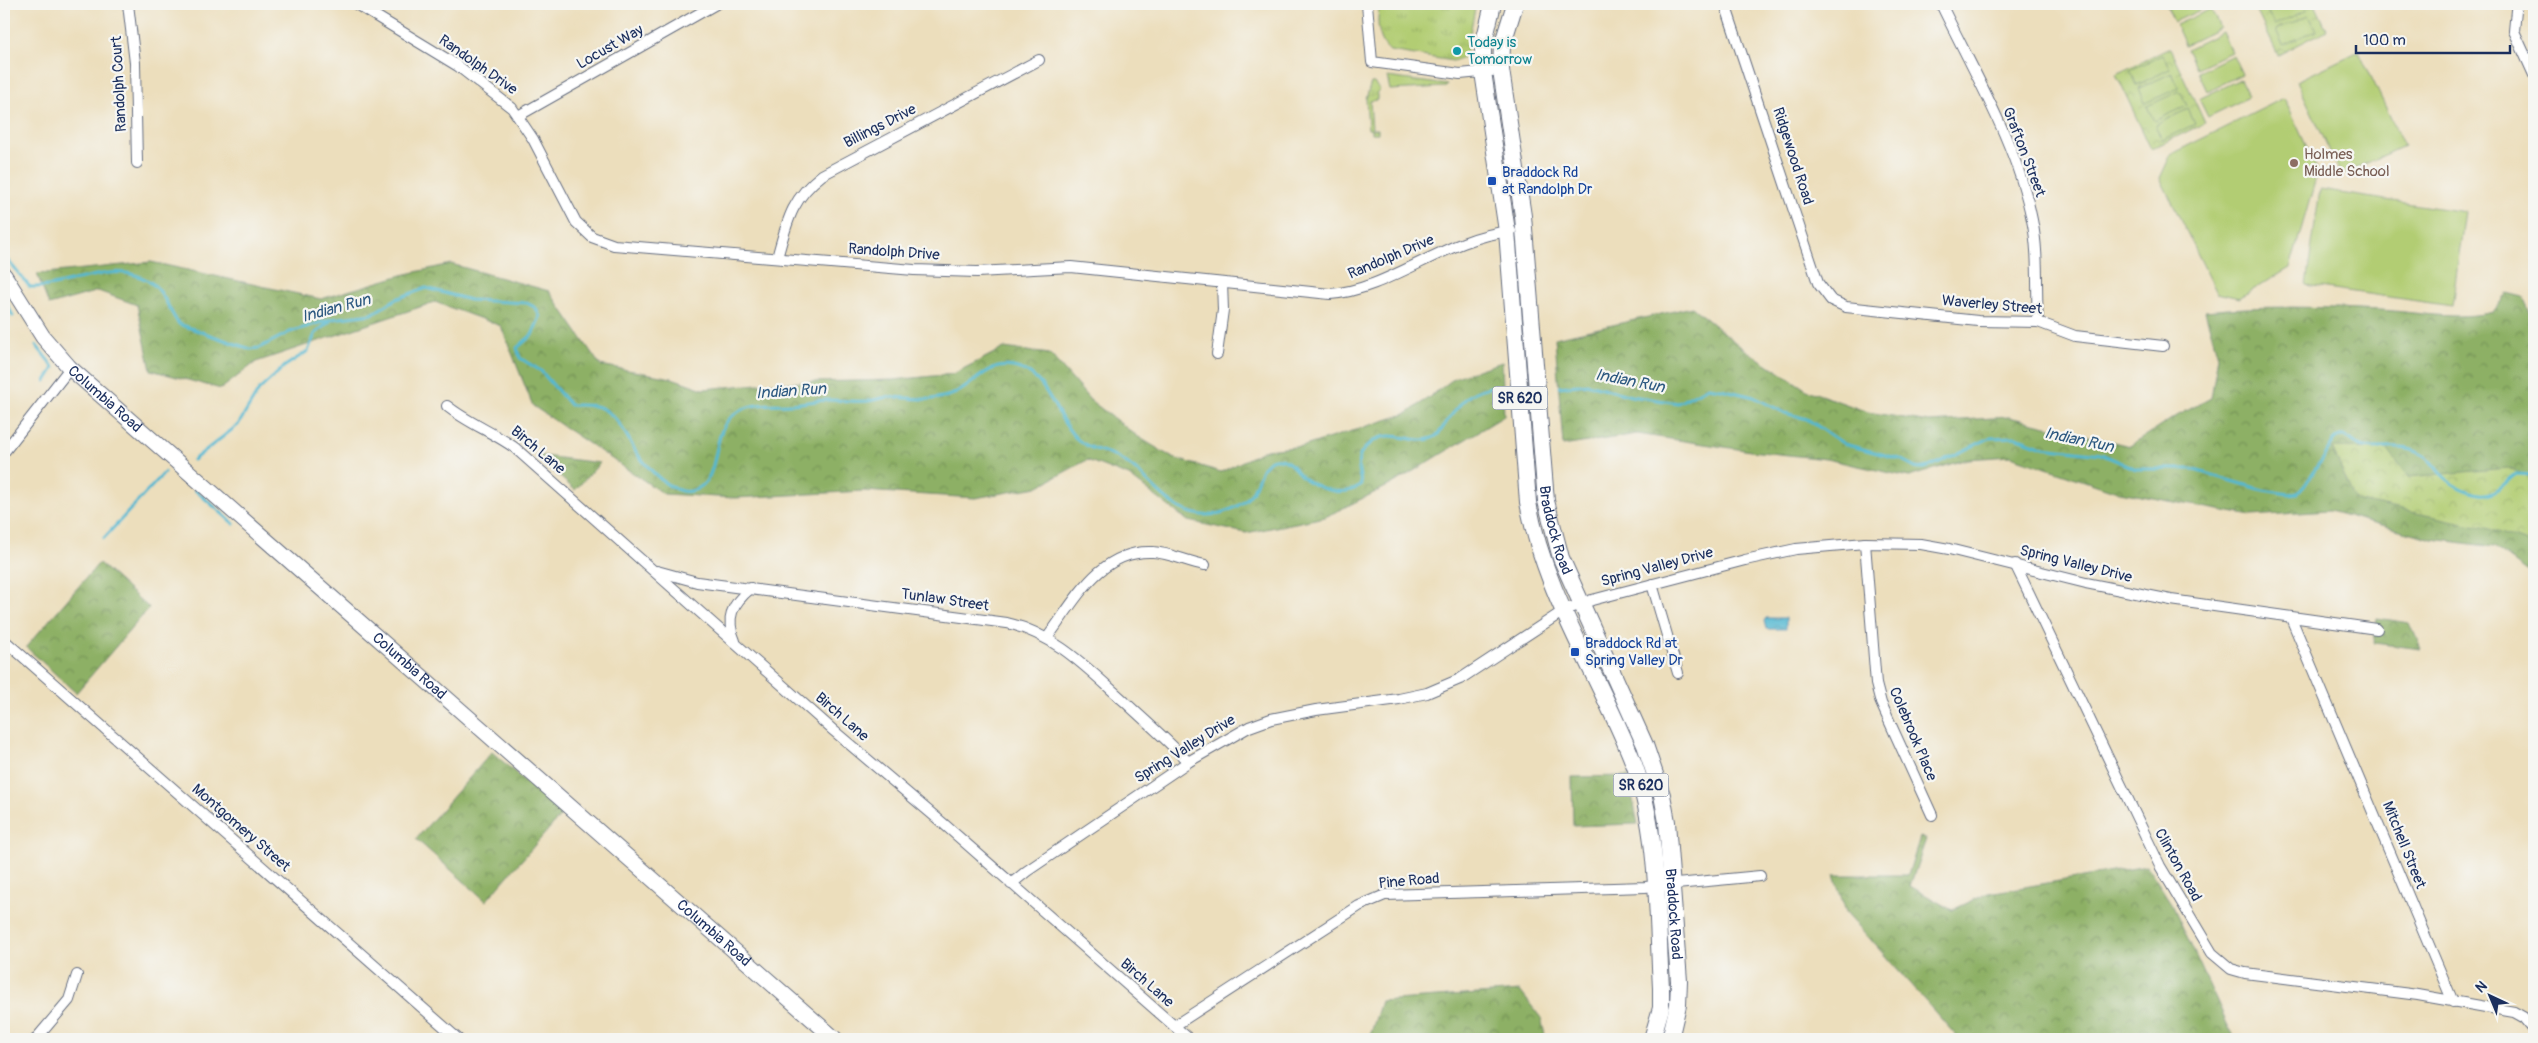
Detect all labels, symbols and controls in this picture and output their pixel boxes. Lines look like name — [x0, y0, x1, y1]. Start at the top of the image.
street label: Locust Way — [573, 20, 647, 74]
scale bar — [2356, 22, 2509, 54]
street label: Randolph Drive — [435, 31, 522, 99]
text: 100 m — [2363, 31, 2406, 50]
place label: Today is Tomorrow — [1467, 33, 1532, 69]
street label: Randolph Court — [107, 35, 131, 132]
marker: Today is Tomorrow — [1451, 45, 1463, 57]
street label: Billings Drive — [841, 99, 920, 152]
street label: Grafton Street — [1998, 104, 2050, 201]
street label: Ridgewood Road — [1768, 105, 1818, 207]
place label: Holmes Middle School — [2304, 145, 2389, 181]
marker: Holmes Middle School — [2288, 157, 2300, 169]
place label: Braddock Rd at Randolph Dr — [1502, 163, 1593, 199]
marker: Braddock Rd at Randolph Dr — [1486, 175, 1498, 187]
street label: Randolph Drive — [1345, 230, 1438, 284]
street label: Randolph Drive — [848, 239, 941, 265]
water label: Indian Run — [300, 289, 373, 327]
street label: Waverley Street — [1941, 291, 2044, 319]
street label: Columbia Road — [64, 361, 146, 436]
water label: Indian Run — [1594, 364, 1667, 398]
water label: Indian Run — [755, 379, 828, 403]
road number: SR 620 — [1492, 386, 1548, 409]
street label: Birch Lane — [507, 422, 570, 479]
water label: Indian Run — [2043, 423, 2116, 457]
street label: Braddock Road — [1535, 485, 1577, 578]
street label: Spring Valley Drive — [2018, 541, 2135, 587]
street label: Spring Valley Drive — [1599, 543, 1716, 591]
street label: Tunlaw Street — [900, 584, 991, 616]
street label: Columbia Road — [368, 628, 451, 704]
place label: Braddock Rd at Spring Valley Dr — [1585, 634, 1684, 670]
marker: Braddock Rd at Spring Valley Dr — [1569, 646, 1581, 658]
street label: Colebrook Place — [1885, 684, 1942, 784]
street label: Birch Lane — [811, 688, 873, 746]
street label: Spring Valley Drive — [1131, 710, 1239, 788]
road number: SR 620 — [1614, 774, 1668, 796]
street label: Montgomery Street — [188, 780, 295, 877]
street label: Mitchell Street — [2378, 798, 2431, 892]
street label: Clinton Road — [2150, 825, 2206, 905]
street label: Braddock Road — [1661, 868, 1687, 960]
street label: Pine Road — [1378, 869, 1440, 893]
street label: Columbia Road — [673, 895, 755, 971]
street label: Birch Lane — [1116, 954, 1178, 1012]
north arrow — [2466, 970, 2516, 1020]
text: N — [2472, 978, 2491, 996]

